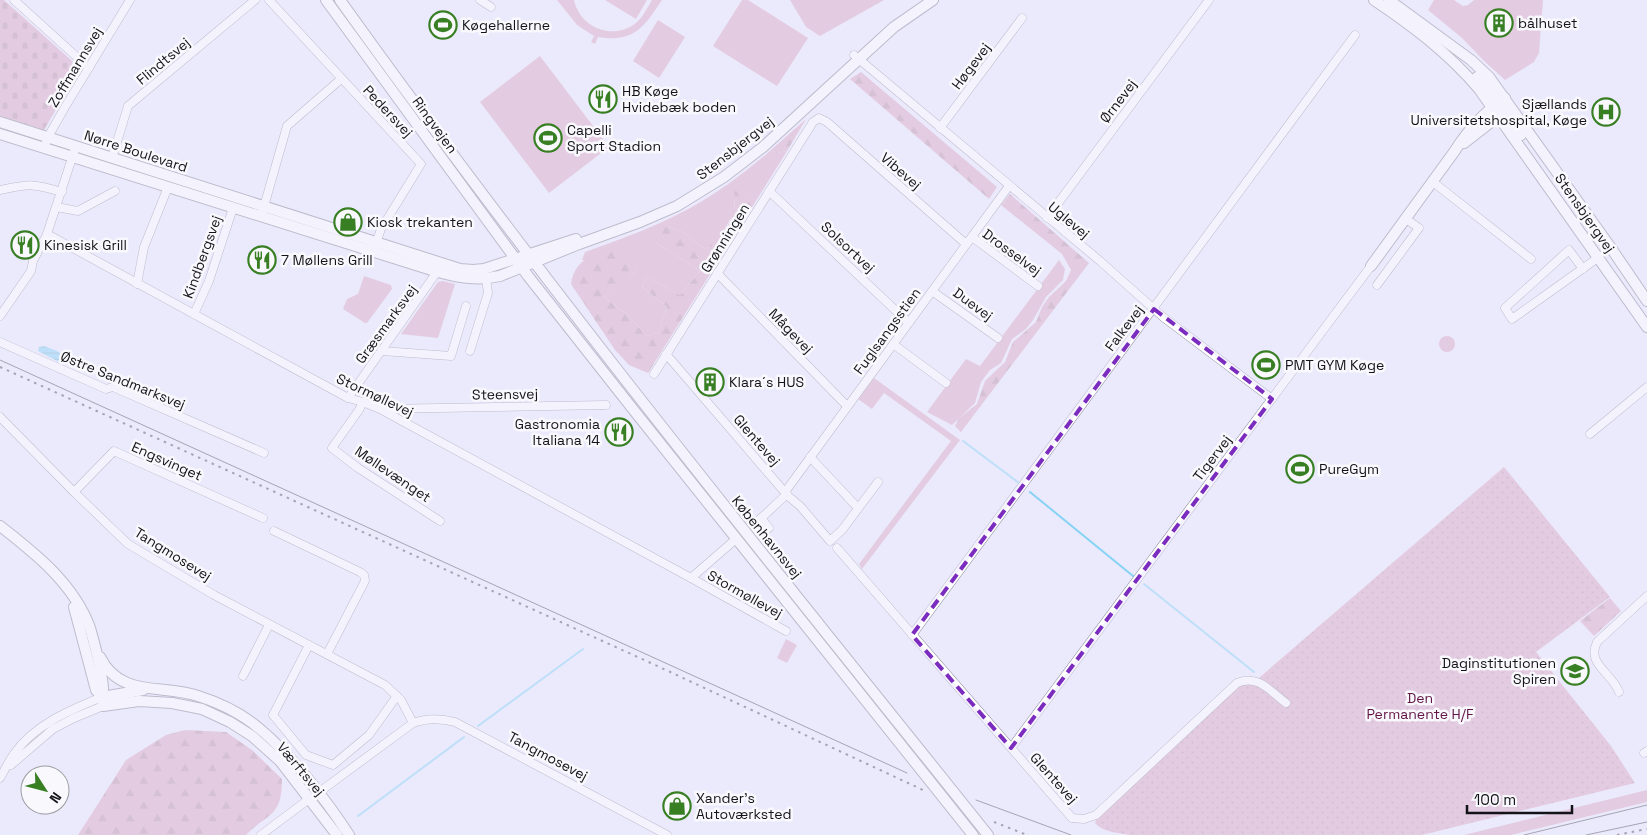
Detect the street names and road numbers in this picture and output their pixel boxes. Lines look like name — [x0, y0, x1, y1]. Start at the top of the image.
street label: Zoffmannsvej — [44, 24, 106, 110]
street label: Flindtsvej — [132, 33, 194, 89]
street label: Høgevej — [948, 39, 994, 93]
street label: Ørnevej — [1096, 76, 1140, 126]
street label: Pedersvej — [359, 81, 417, 141]
street label: Ringvejen — [408, 93, 462, 157]
street label: Stensbjergvej — [693, 112, 777, 184]
street label: Nørre Boulevard — [82, 126, 190, 176]
street label: Vibevej — [877, 148, 925, 194]
street label: Stensbjergvej — [1551, 170, 1619, 256]
street label: Uglevej — [1045, 197, 1093, 243]
street label: Grønningen — [697, 200, 753, 276]
street label: Kindbergsvej — [179, 213, 225, 301]
street label: Solsortvej — [817, 217, 879, 277]
street label: Drosselvej — [979, 225, 1045, 279]
street label: Græsmarksvej — [351, 281, 421, 367]
street label: Fuglsangsstien — [849, 284, 925, 378]
street label: Duevej — [950, 284, 996, 324]
street label: Falkevej — [1101, 301, 1147, 355]
street label: Mågevej — [765, 305, 817, 357]
street label: Østre Sandmarksvej — [58, 347, 188, 413]
street label: Stormøllevej — [333, 369, 417, 421]
street label: Steensvej — [472, 384, 538, 404]
street label: Glentevej — [730, 410, 784, 470]
street label: Tigervej — [1189, 431, 1235, 485]
street label: Engsvinget — [129, 437, 205, 485]
street label: Møllevænget — [352, 442, 434, 506]
street label: Københavnsvej — [728, 492, 806, 582]
street label: Tangmosevej — [131, 523, 215, 585]
street label: Stormøllevej — [704, 566, 786, 622]
street label: Tangmosevej — [505, 727, 591, 785]
street label: Værftsvej — [273, 738, 329, 800]
street label: Glentevej — [1026, 749, 1082, 807]

